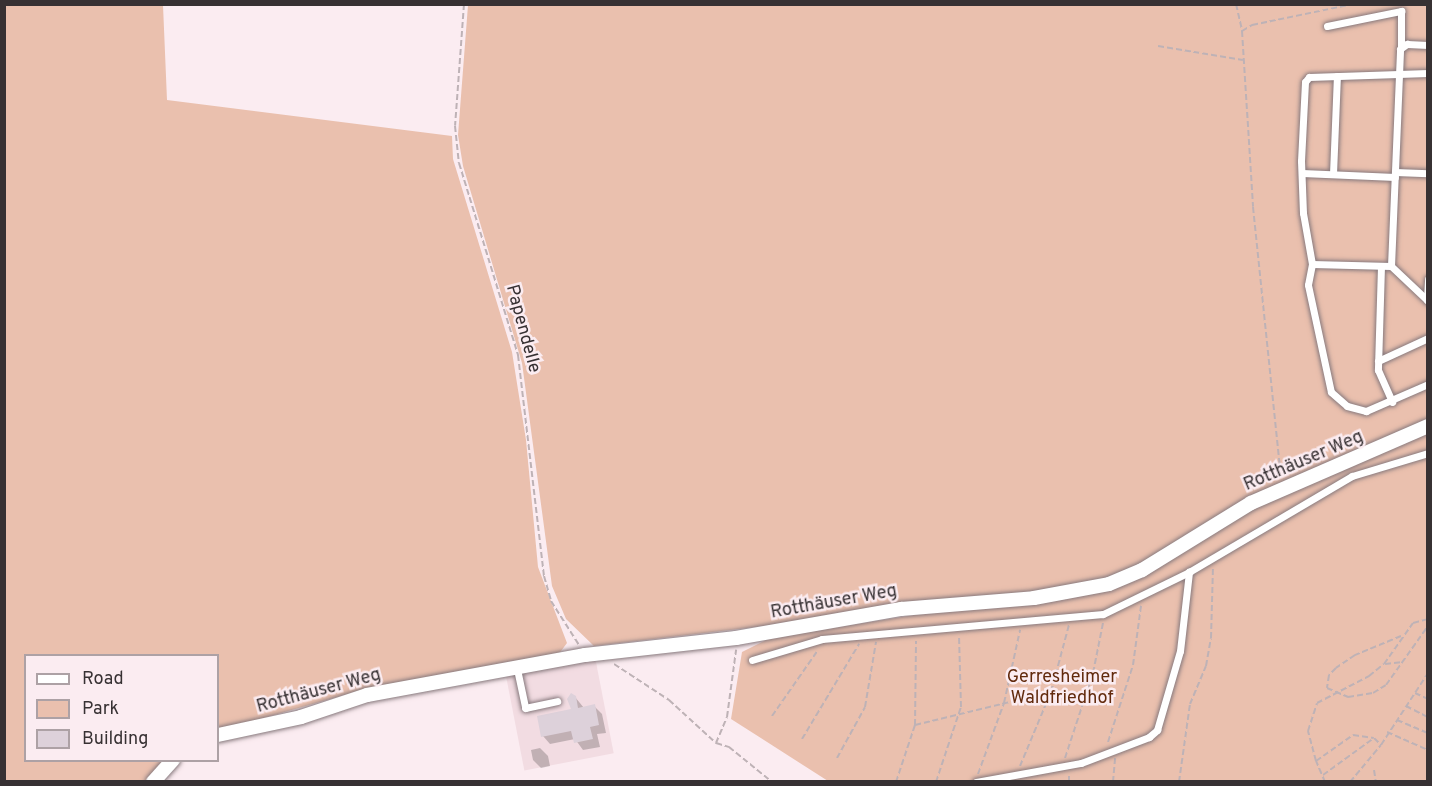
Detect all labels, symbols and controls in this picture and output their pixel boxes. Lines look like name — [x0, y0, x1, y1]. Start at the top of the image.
street label: Papendelle — [500, 283, 544, 375]
street label: Rotthäuser Weg — [1241, 427, 1367, 497]
street label: Rotthäuser Weg — [769, 581, 899, 625]
legend — [24, 654, 219, 762]
street label: Rotthäuser Weg — [254, 665, 384, 719]
text: Road — [82, 668, 124, 691]
park label: Gerresheimer Waldfriedhof — [1007, 668, 1117, 710]
text: Park — [82, 698, 119, 721]
text: Building — [82, 728, 148, 751]

